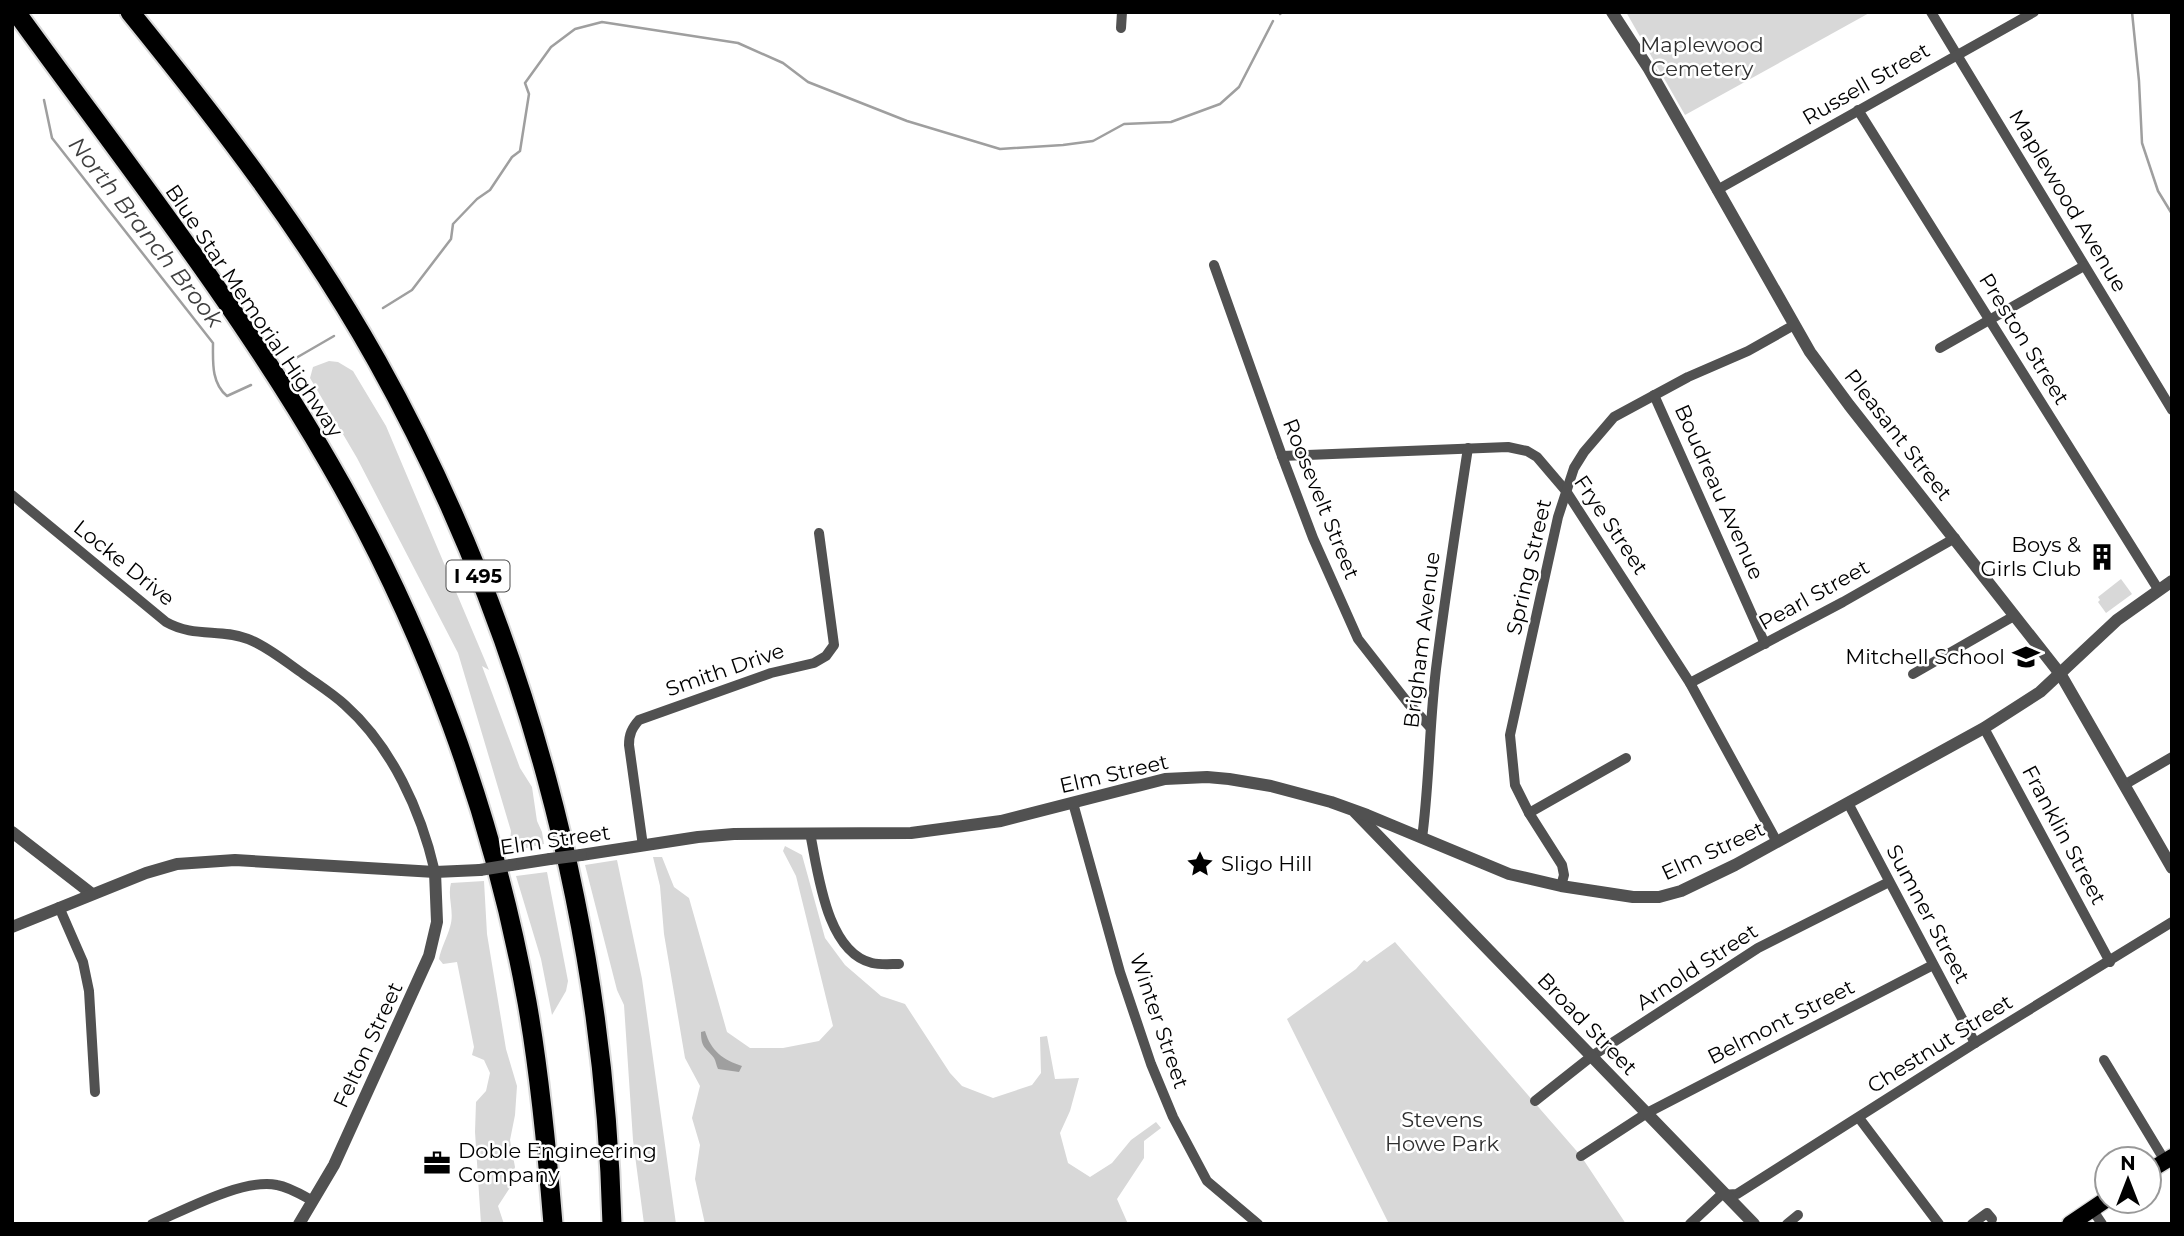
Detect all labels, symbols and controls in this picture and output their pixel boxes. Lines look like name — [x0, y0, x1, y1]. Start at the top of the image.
park label: Maplewood Cemetery — [1640, 32, 1764, 81]
street label: Russell Street — [1798, 37, 1934, 130]
street label: Maplewood Avenue — [2004, 105, 2133, 296]
water label: North Branch Brook — [63, 131, 230, 334]
street label: Blue Star Memorial Highway — [160, 180, 349, 442]
street label: Preston Street — [1974, 268, 2075, 409]
street label: Pleasant Street — [1839, 364, 1957, 505]
street label: Boudreau Avenue — [1670, 400, 1769, 583]
street label: Roosevelt Street — [1278, 415, 1365, 583]
street label: Frye Street — [1569, 470, 1654, 579]
street label: Spring Street — [1501, 497, 1556, 637]
street label: Locke Drive — [69, 514, 180, 611]
place label: Boys & Girls Club — [1981, 532, 2081, 581]
building icon: Boys & Girls Club — [2087, 542, 2117, 572]
street label: Brigham Avenue — [1398, 550, 1445, 730]
street label: Pearl Street — [1754, 554, 1873, 635]
road number: I 495 — [447, 561, 510, 592]
street label: Smith Drive — [662, 638, 787, 702]
school or university icon: Mitchell School — [2011, 642, 2041, 672]
place label: Mitchell School — [1845, 644, 2005, 669]
street label: Elm Street — [1057, 749, 1171, 798]
street label: Franklin Street — [2017, 761, 2112, 909]
street label: Elm Street — [1657, 816, 1768, 885]
street label: Elm Street — [498, 819, 612, 860]
street label: Sumner Street — [1881, 840, 1976, 987]
place icon: Sligo Hill — [1185, 849, 1215, 879]
place label: Sligo Hill — [1221, 851, 1312, 876]
street label: Arnold Street — [1631, 918, 1762, 1015]
street label: Winter Street — [1125, 950, 1194, 1092]
street label: Broad Street — [1532, 967, 1642, 1080]
street label: Belmont Street — [1703, 974, 1858, 1069]
street label: Felton Street — [328, 978, 408, 1112]
street label: Chestnut Street — [1863, 989, 2017, 1098]
park label: Stevens Howe Park — [1385, 1107, 1500, 1156]
place label: Doble Engineering Company — [458, 1138, 657, 1187]
north arrow — [2093, 1145, 2163, 1215]
office icon: Doble Engineering Company — [422, 1148, 452, 1178]
text: N — [2120, 1152, 2136, 1175]

